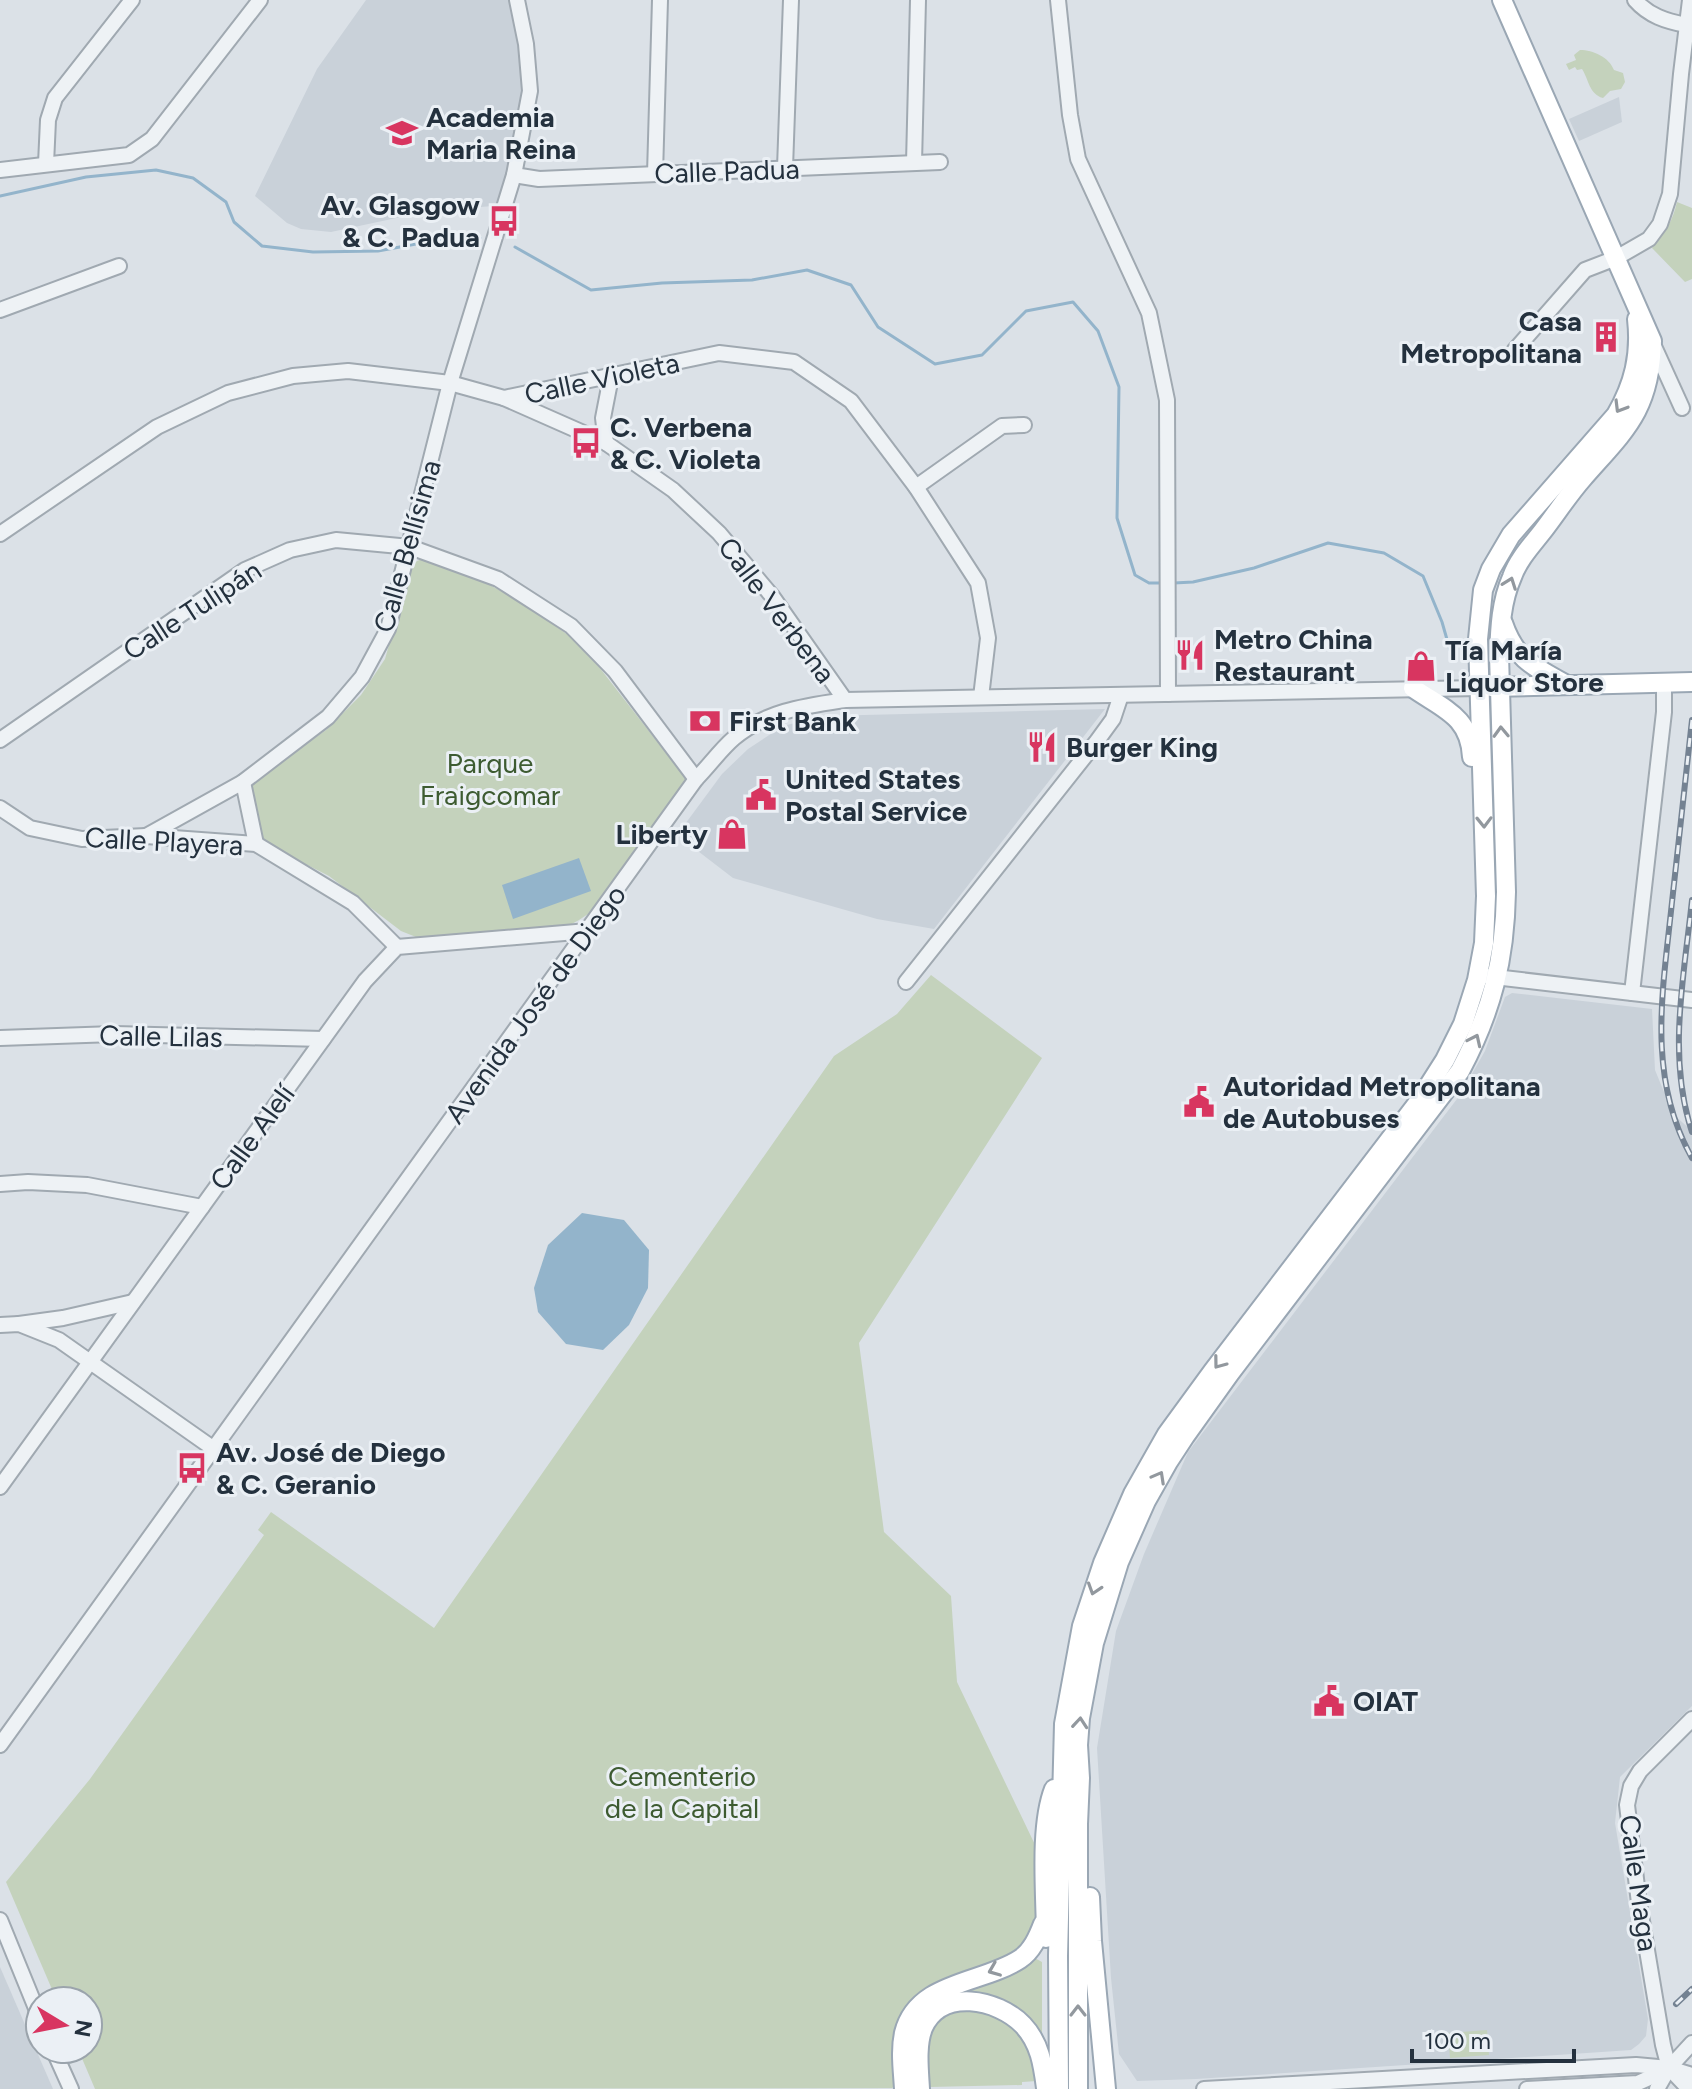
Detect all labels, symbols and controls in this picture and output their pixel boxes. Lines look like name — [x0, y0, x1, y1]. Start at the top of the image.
place label: Academia Maria Reina — [426, 100, 576, 166]
school or university icon: Academia Maria Reina — [385, 116, 419, 150]
street label: Calle Padua — [654, 151, 800, 191]
place label: Av. Glasgow & C. Padua — [320, 188, 481, 254]
bus stop icon: Av. Glasgow & C. Padua — [487, 204, 521, 238]
place label: Casa Metropolitana — [1400, 304, 1582, 370]
building icon: Casa Metropolitana — [1589, 320, 1623, 354]
street label: Calle Violeta — [521, 345, 683, 411]
one-way arrow — [1614, 398, 1630, 413]
place label: C. Verbena & C. Violeta — [610, 410, 761, 476]
bus stop icon: C. Verbena & C. Violeta — [569, 426, 603, 460]
street label: Calle Bellísima — [366, 456, 448, 636]
street label: Calle Verbena — [711, 530, 843, 690]
street label: Calle Tulipán — [117, 553, 267, 667]
one-way arrow — [1501, 577, 1517, 591]
place label: Metro China Restaurant — [1214, 622, 1373, 688]
place label: Tía María Liquor Store — [1445, 633, 1604, 699]
restaurant icon: Metro China Restaurant — [1173, 638, 1207, 672]
shop icon: Tía María Liquor Store — [1404, 649, 1438, 683]
bank icon: First Bank — [688, 704, 722, 738]
place label: First Bank — [729, 704, 856, 738]
one-way arrow — [1492, 725, 1509, 738]
restaurant icon: Burger King — [1025, 730, 1059, 764]
place label: Burger King — [1066, 730, 1218, 764]
park label: Parque Fraigcomar — [420, 746, 561, 812]
place label: United States Postal Service — [785, 762, 967, 828]
public building icon: United States Postal Service — [744, 778, 778, 812]
one-way arrow — [1476, 816, 1493, 829]
place label: Liberty — [615, 817, 709, 851]
shop icon: Liberty — [715, 817, 749, 851]
street label: Calle Playera — [84, 820, 244, 862]
street label: Avenida José de Diego — [437, 878, 633, 1130]
street label: Calle Lilas — [99, 1018, 223, 1054]
one-way arrow — [1465, 1034, 1481, 1049]
place label: Autoridad Metropolitana de Autobuses — [1223, 1069, 1541, 1135]
street label: Calle Alelí — [202, 1076, 303, 1196]
public building icon: Autoridad Metropolitana de Autobuses — [1182, 1085, 1216, 1119]
one-way arrow — [1215, 1354, 1229, 1369]
place label: Av. José de Diego & C. Geranio — [216, 1435, 445, 1501]
bus stop icon: Av. José de Diego & C. Geranio — [175, 1451, 209, 1485]
one-way arrow — [1149, 1472, 1165, 1486]
one-way arrow — [1087, 1582, 1103, 1596]
public building icon: OIAT — [1312, 1684, 1346, 1718]
place label: OIAT — [1353, 1684, 1418, 1718]
one-way arrow — [1071, 1716, 1088, 1729]
park label: Cementerio de la Capital — [605, 1759, 759, 1825]
street label: Calle Maga — [1613, 1812, 1665, 1954]
one-way arrow — [988, 1961, 1002, 1977]
north arrow — [24, 1985, 104, 2065]
one-way arrow — [1069, 2004, 1087, 2017]
scale bar — [1412, 2013, 1574, 2063]
text: N — [68, 2018, 98, 2039]
text: 100 m — [1424, 2026, 1491, 2055]

